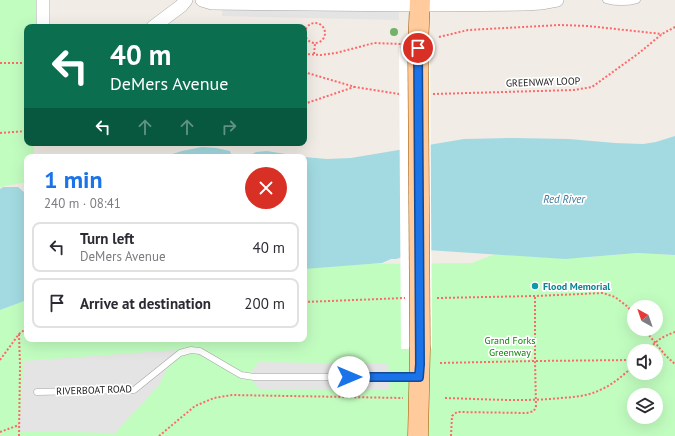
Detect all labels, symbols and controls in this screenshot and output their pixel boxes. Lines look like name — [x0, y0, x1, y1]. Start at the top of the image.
pin — [401, 31, 435, 65]
text: 40 m — [110, 36, 171, 73]
icon: arrive — [407, 37, 429, 59]
icon: left — [44, 40, 96, 92]
text: DeMers Avenue — [110, 72, 228, 95]
street label: GREENWAY LOOP — [506, 74, 581, 90]
icon: left — [92, 116, 114, 138]
icon: ahead — [134, 116, 156, 138]
icon: ahead — [176, 116, 198, 138]
icon: right — [218, 116, 240, 138]
text: 1 min — [44, 164, 103, 195]
button: close — [245, 167, 287, 209]
water label: Red River — [543, 192, 586, 206]
text: 240 m · 08:41 — [44, 195, 121, 212]
text: Turn left — [80, 229, 134, 248]
icon: left — [46, 236, 68, 258]
text: 40 m — [252, 238, 285, 257]
text: DeMers Avenue — [80, 248, 166, 265]
place label: Flood Memorial — [543, 280, 610, 293]
marker: Flood Memorial — [530, 281, 540, 291]
icon: arrive — [46, 292, 68, 314]
text: Arrive at destination — [80, 294, 211, 313]
text: 200 m — [244, 294, 285, 313]
north arrow — [627, 300, 663, 336]
map controls — [627, 300, 663, 424]
park label: Grand Forks Greenway — [485, 334, 535, 359]
button: sound — [627, 344, 663, 380]
position arrow — [328, 356, 370, 398]
street label: RIVERBOAT ROAD — [56, 382, 132, 398]
button: layers — [627, 388, 663, 424]

